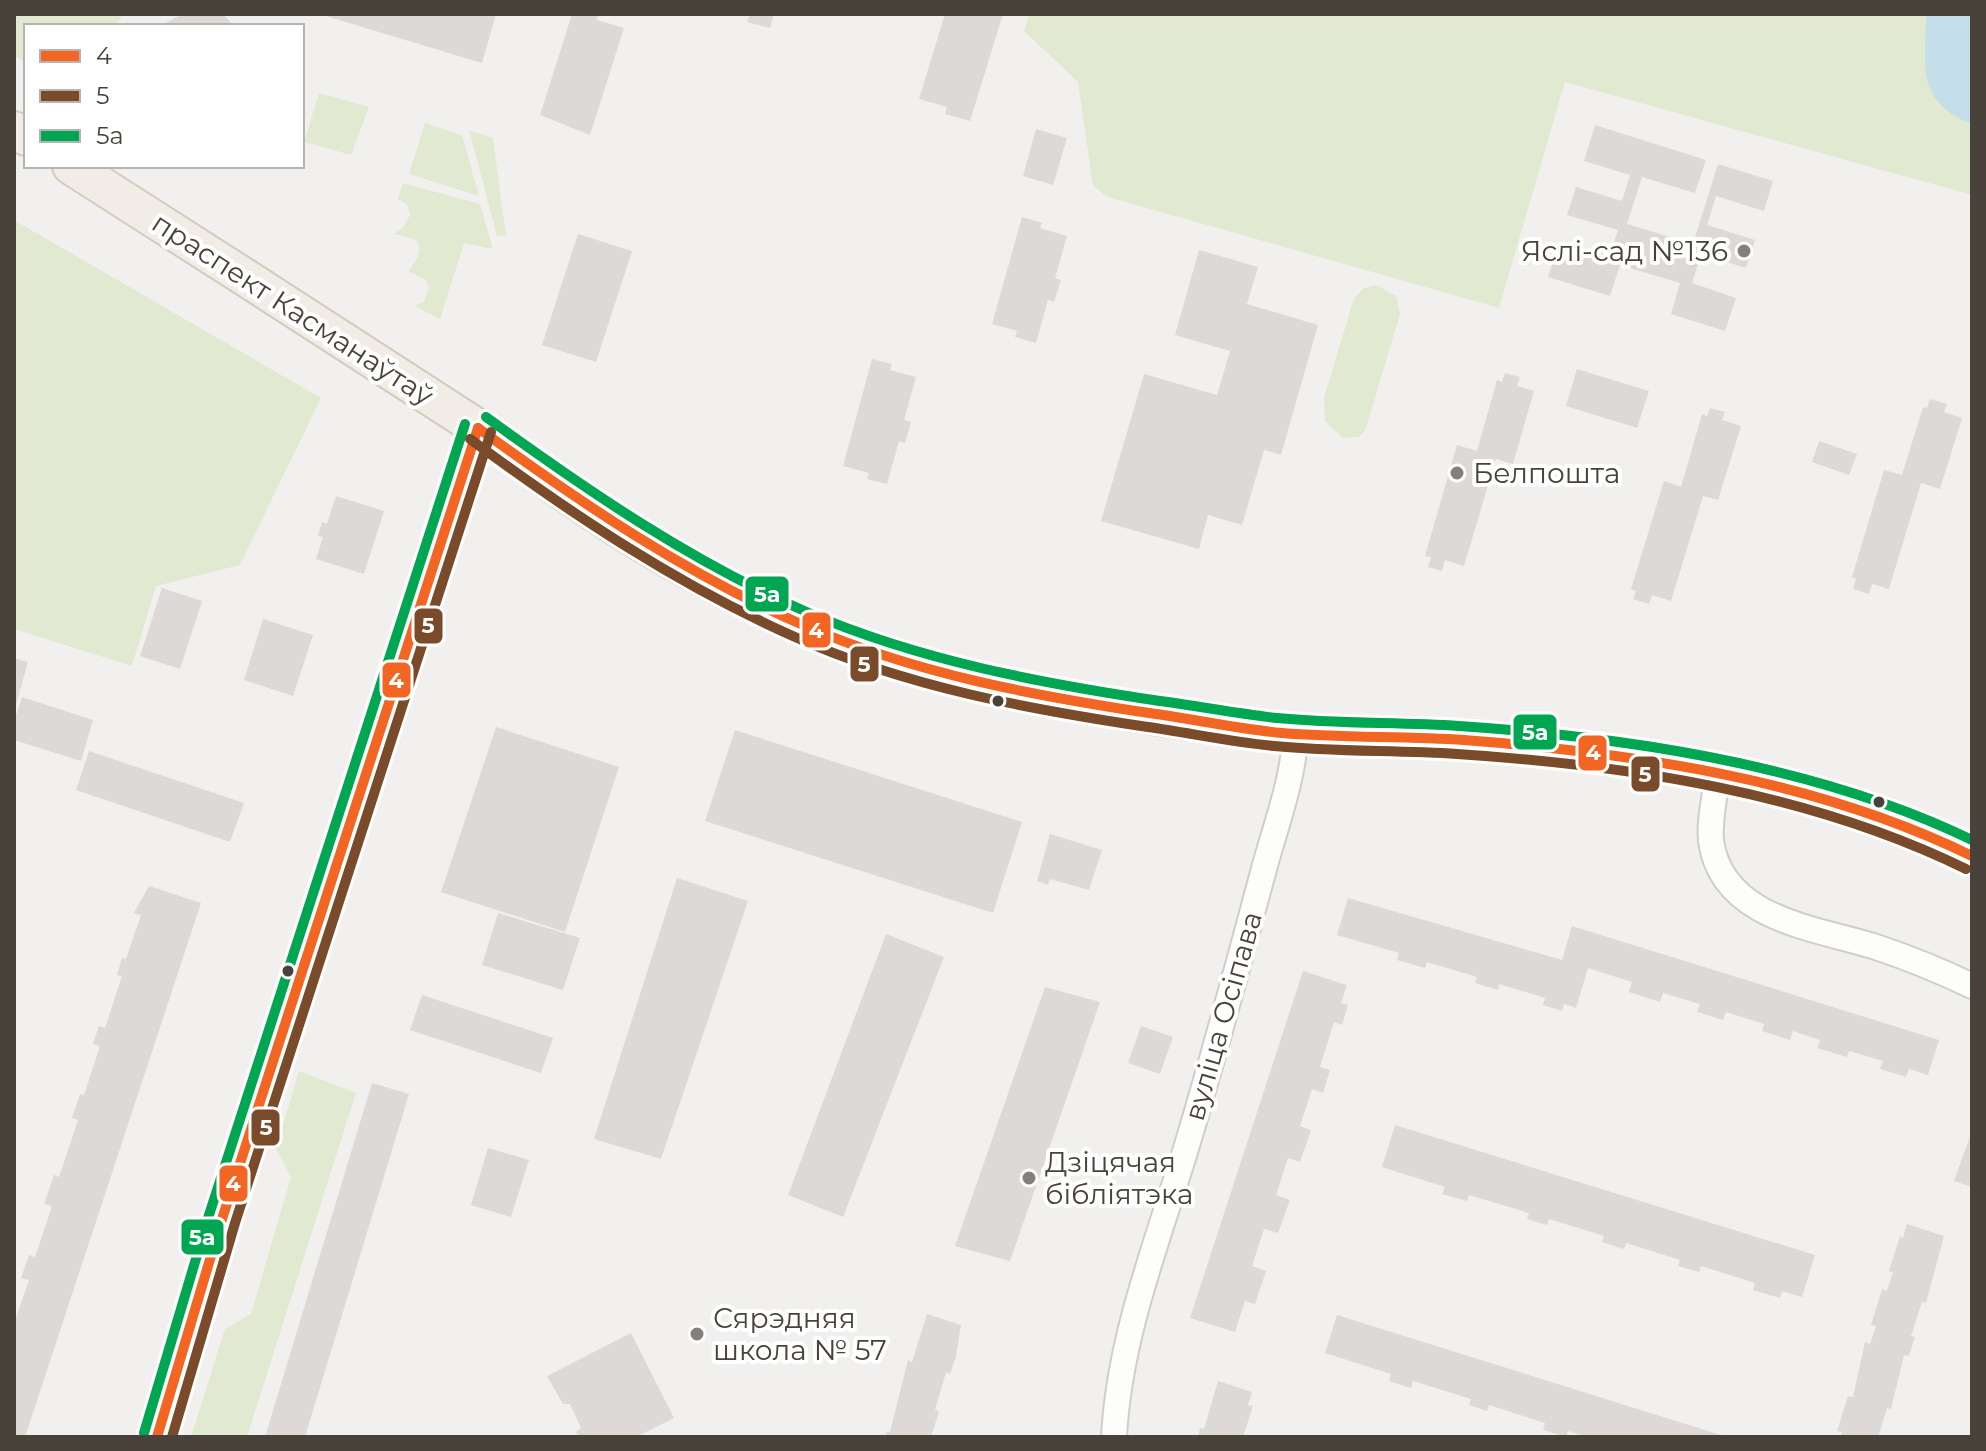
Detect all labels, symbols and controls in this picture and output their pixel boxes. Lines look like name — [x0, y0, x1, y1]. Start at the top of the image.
legend — [24, 24, 304, 168]
text: 4 — [96, 41, 112, 70]
text: 5 — [96, 81, 110, 110]
text: 5а — [96, 121, 124, 150]
street label: праспект Касманаўтаў — [146, 205, 440, 413]
place label: Яслі-сад №136 — [1521, 234, 1728, 268]
marker: Яслі-сад №136 — [1735, 242, 1753, 260]
place label: Белпошта — [1473, 456, 1620, 490]
marker: Белпошта — [1448, 464, 1466, 482]
line badge: 5а — [744, 575, 790, 613]
text: 5а — [754, 581, 780, 608]
line badge: 5 — [413, 607, 444, 645]
line badge: 4 — [801, 611, 832, 649]
text: 5 — [421, 612, 435, 639]
text: 4 — [808, 617, 824, 644]
line badge: 5 — [849, 645, 880, 683]
text: 5 — [857, 651, 871, 678]
line badge: 4 — [381, 661, 412, 699]
text: 4 — [388, 667, 404, 694]
unlabelled marker — [990, 693, 1006, 709]
line badge: 5а — [1512, 713, 1558, 751]
text: 5а — [1522, 719, 1548, 746]
line badge: 4 — [1577, 734, 1608, 772]
text: 4 — [1585, 739, 1601, 766]
line badge: 5 — [1630, 755, 1661, 793]
text: 5 — [1638, 761, 1652, 788]
unlabelled marker — [1871, 794, 1887, 810]
street label: вуліца Осіпава — [1177, 908, 1269, 1124]
unlabelled marker — [280, 963, 296, 979]
line badge: 5 — [250, 1108, 281, 1147]
text: 5 — [259, 1114, 273, 1141]
place label: Дзіцячая бібліятэка — [1045, 1145, 1193, 1211]
line badge: 4 — [218, 1164, 249, 1203]
marker: Дзіцячая бібліятэка — [1020, 1169, 1038, 1187]
text: 4 — [225, 1170, 241, 1197]
line badge: 5а — [180, 1218, 225, 1256]
text: 5а — [189, 1224, 215, 1251]
place label: Сярэдняя школа № 57 — [713, 1301, 887, 1367]
marker: Сярэдняя школа № 57 — [688, 1325, 706, 1343]

